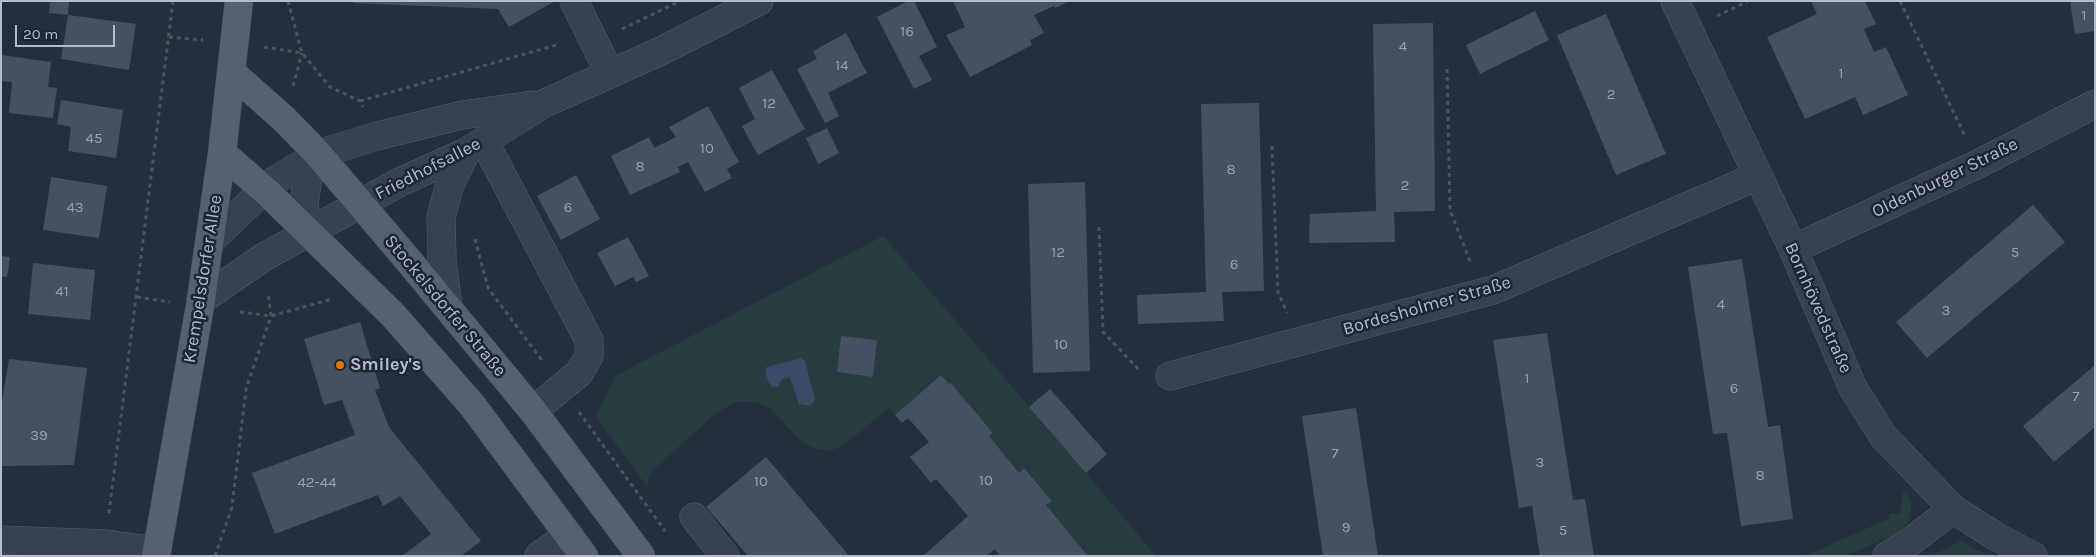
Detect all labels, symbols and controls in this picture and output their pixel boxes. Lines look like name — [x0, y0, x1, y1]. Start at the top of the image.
house number: 1 — [2082, 7, 2086, 25]
scale bar — [18, 15, 118, 47]
house number: 16 — [900, 23, 914, 41]
text: 20 m — [23, 25, 58, 43]
house number: 4 — [1399, 38, 1407, 56]
house number: 14 — [835, 57, 849, 75]
house number: 1 — [1839, 65, 1843, 83]
house number: 2 — [1607, 86, 1615, 104]
house number: 12 — [762, 95, 776, 113]
house number: 45 — [86, 130, 102, 148]
street label: Friedhofsallee — [372, 133, 484, 205]
street label: Oldenburger Straße — [1868, 133, 2022, 223]
house number: 10 — [700, 140, 714, 158]
house number: 8 — [635, 158, 645, 176]
house number: 8 — [1226, 161, 1236, 179]
house number: 2 — [1401, 177, 1409, 195]
street label: Krempelsdorfer Allee — [179, 193, 227, 365]
house number: 43 — [66, 199, 84, 217]
house number: 6 — [564, 199, 572, 217]
street label: Stockelsdorfer Straße — [379, 231, 511, 381]
street label: Bornhövedstraße — [1779, 239, 1857, 377]
house number: 12 — [1051, 244, 1065, 262]
house number: 5 — [2011, 244, 2019, 262]
house number: 6 — [1230, 256, 1238, 274]
street label: Bordesholmer Straße — [1340, 272, 1514, 340]
house number: 41 — [55, 283, 69, 301]
house number: 4 — [1717, 296, 1725, 314]
house number: 3 — [1942, 302, 1950, 320]
house number: 10 — [1054, 336, 1068, 354]
place label: Smiley's — [350, 354, 421, 376]
marker: Smiley's — [334, 359, 346, 371]
house number: 1 — [1525, 370, 1529, 388]
house number: 6 — [1730, 380, 1738, 398]
house number: 7 — [2072, 388, 2080, 406]
house number: 39 — [30, 427, 48, 445]
house number: 7 — [1331, 445, 1339, 463]
house number: 3 — [1536, 454, 1544, 472]
house number: 8 — [1755, 467, 1765, 485]
house number: 10 — [979, 472, 993, 490]
house number: 10 — [754, 473, 768, 491]
house number: 42-44 — [297, 474, 337, 492]
house number: 9 — [1342, 519, 1350, 537]
house number: 5 — [1559, 522, 1567, 540]

